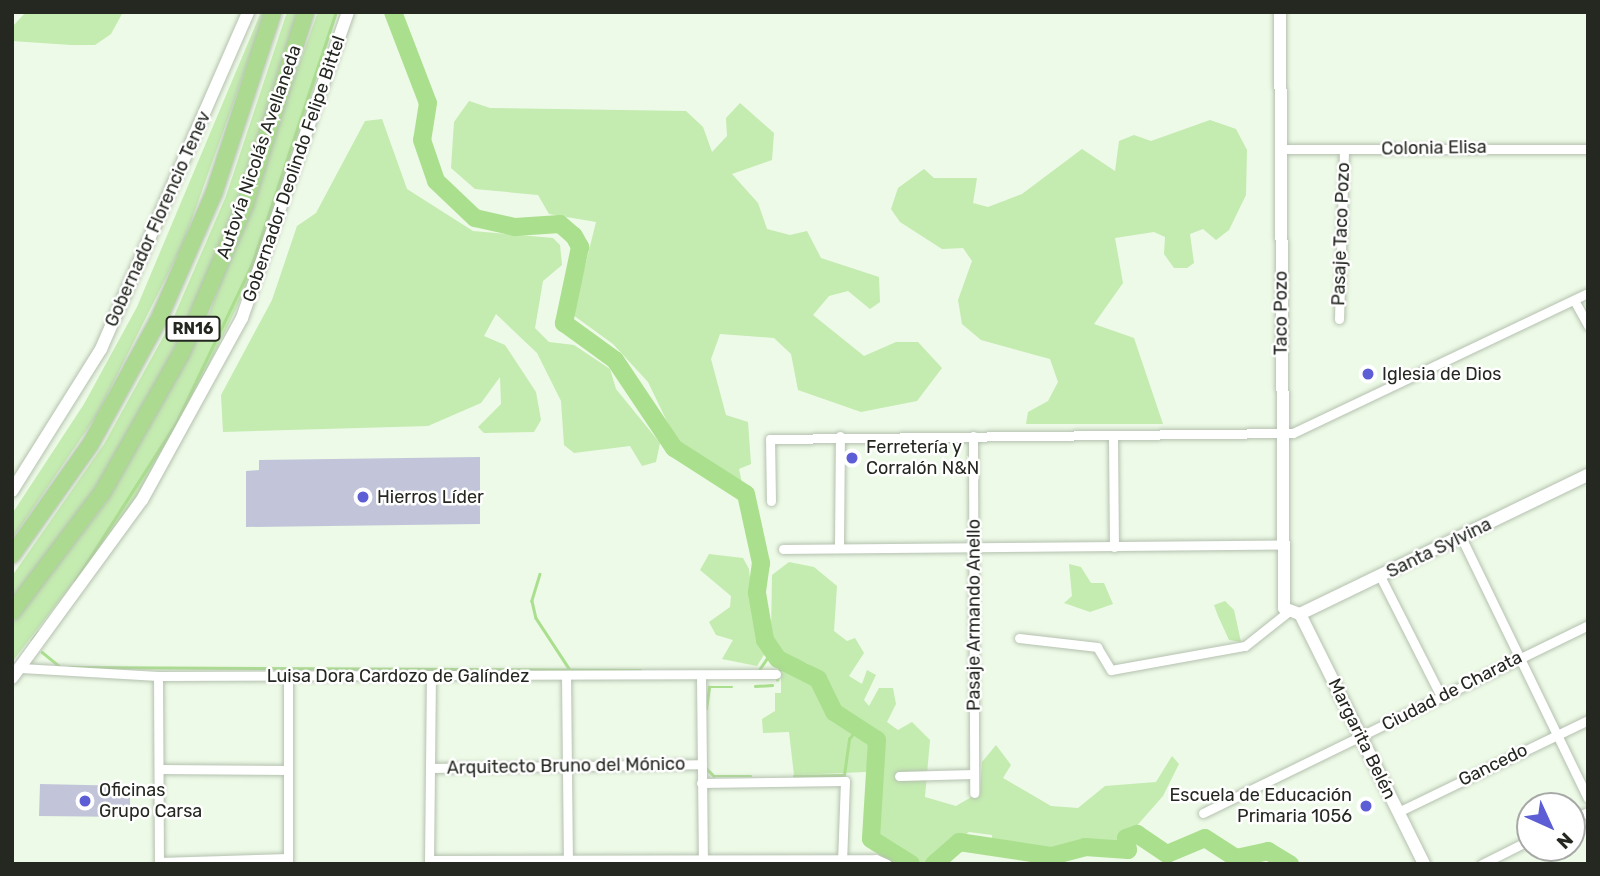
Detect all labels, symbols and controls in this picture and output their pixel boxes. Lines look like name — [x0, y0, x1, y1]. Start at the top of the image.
street label: Gobernador Deolindo Felipe Bittel — [238, 33, 350, 305]
street label: Autovía Nicolás Avellaneda — [212, 42, 306, 262]
street label: Gobernador Florencio Tenev — [100, 107, 216, 331]
street label: Colonia Elisa — [1381, 136, 1487, 160]
street label: Pasaje Taco Pozo — [1328, 162, 1354, 306]
street label: Taco Pozo — [1270, 271, 1292, 355]
road number: RN16 — [165, 316, 221, 342]
place label: Iglesia de Dios — [1382, 363, 1501, 385]
marker: Iglesia de Dios — [1360, 366, 1376, 382]
place label: Ferretería y Corralón N&N — [866, 437, 979, 480]
marker: Ferretería y Corralón N&N — [844, 450, 860, 466]
place label: Hierros Líder — [377, 486, 484, 508]
marker: Hierros Líder — [355, 489, 371, 505]
street label: Santa Sylvina — [1383, 513, 1495, 583]
street label: Pasaje Armando Anello — [963, 519, 985, 711]
street label: Ciudad de Charata — [1378, 646, 1526, 736]
street label: Luisa Dora Cardozo de Galíndez — [267, 665, 529, 687]
street label: Margarita Belén — [1323, 675, 1401, 803]
street label: Gancedo — [1455, 739, 1531, 791]
street label: Arquitecto Bruno del Mónico — [447, 753, 685, 779]
place label: Oficinas Grupo Carsa — [99, 780, 202, 822]
place label: Escuela de Educación Primaria 1056 — [1169, 785, 1352, 828]
north arrow — [1516, 792, 1586, 862]
marker: Oficinas Grupo Carsa — [77, 793, 93, 809]
marker: Escuela de Educación Primaria 1056 — [1358, 798, 1374, 814]
text: N — [1552, 828, 1578, 854]

